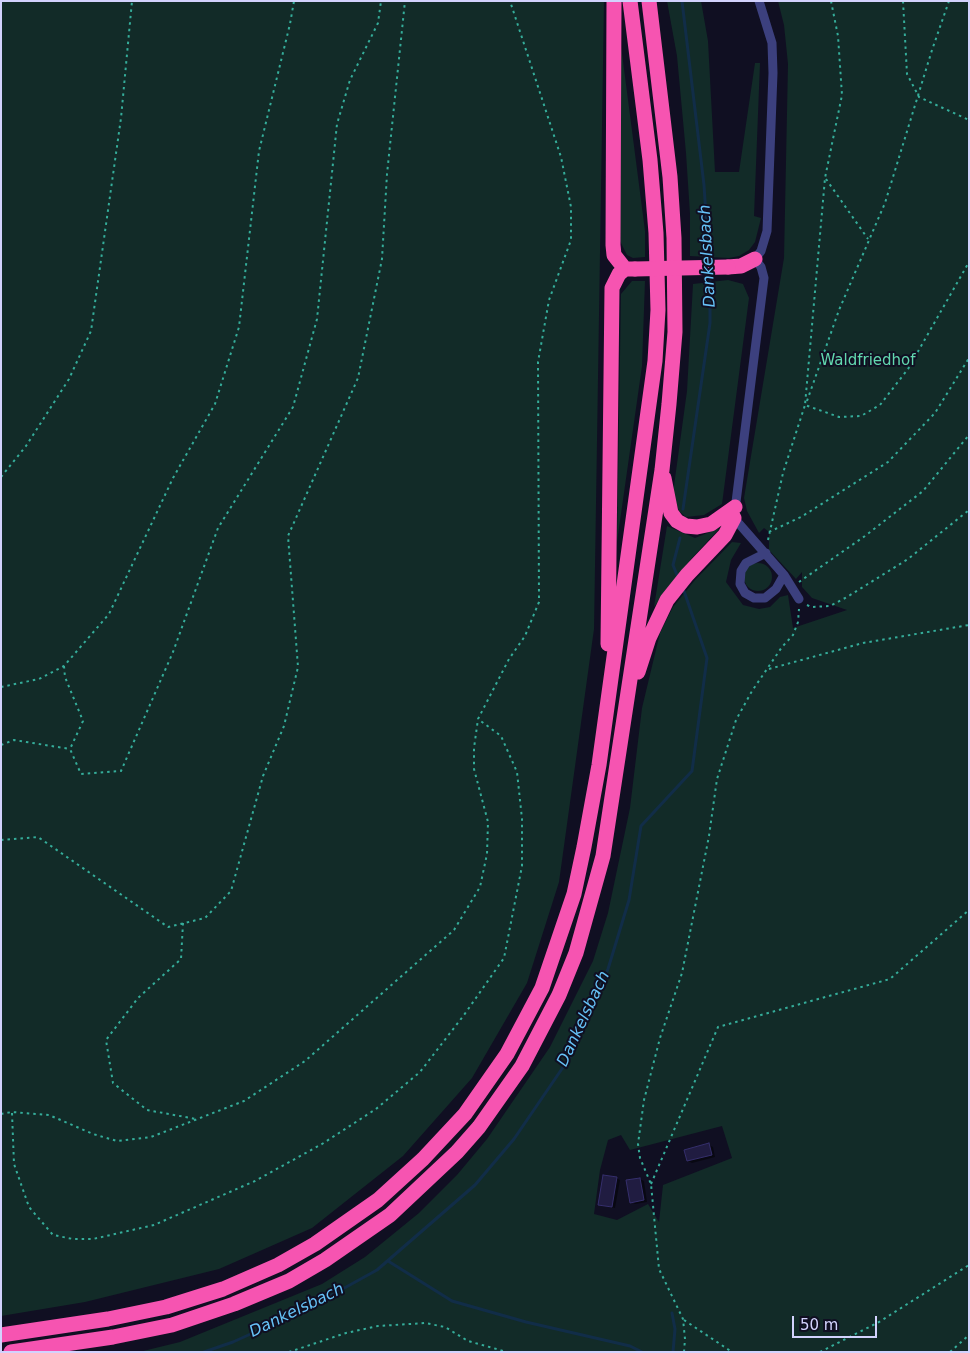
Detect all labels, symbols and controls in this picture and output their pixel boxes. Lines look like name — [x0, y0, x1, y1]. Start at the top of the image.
water label: Dankelsbach — [696, 204, 720, 308]
park label: Waldfriedhof — [820, 352, 916, 370]
water label: Dankelsbach — [554, 968, 614, 1070]
water label: Dankelsbach — [246, 1280, 348, 1342]
scale bar — [795, 1306, 880, 1338]
text: 50 m — [800, 1316, 838, 1334]

